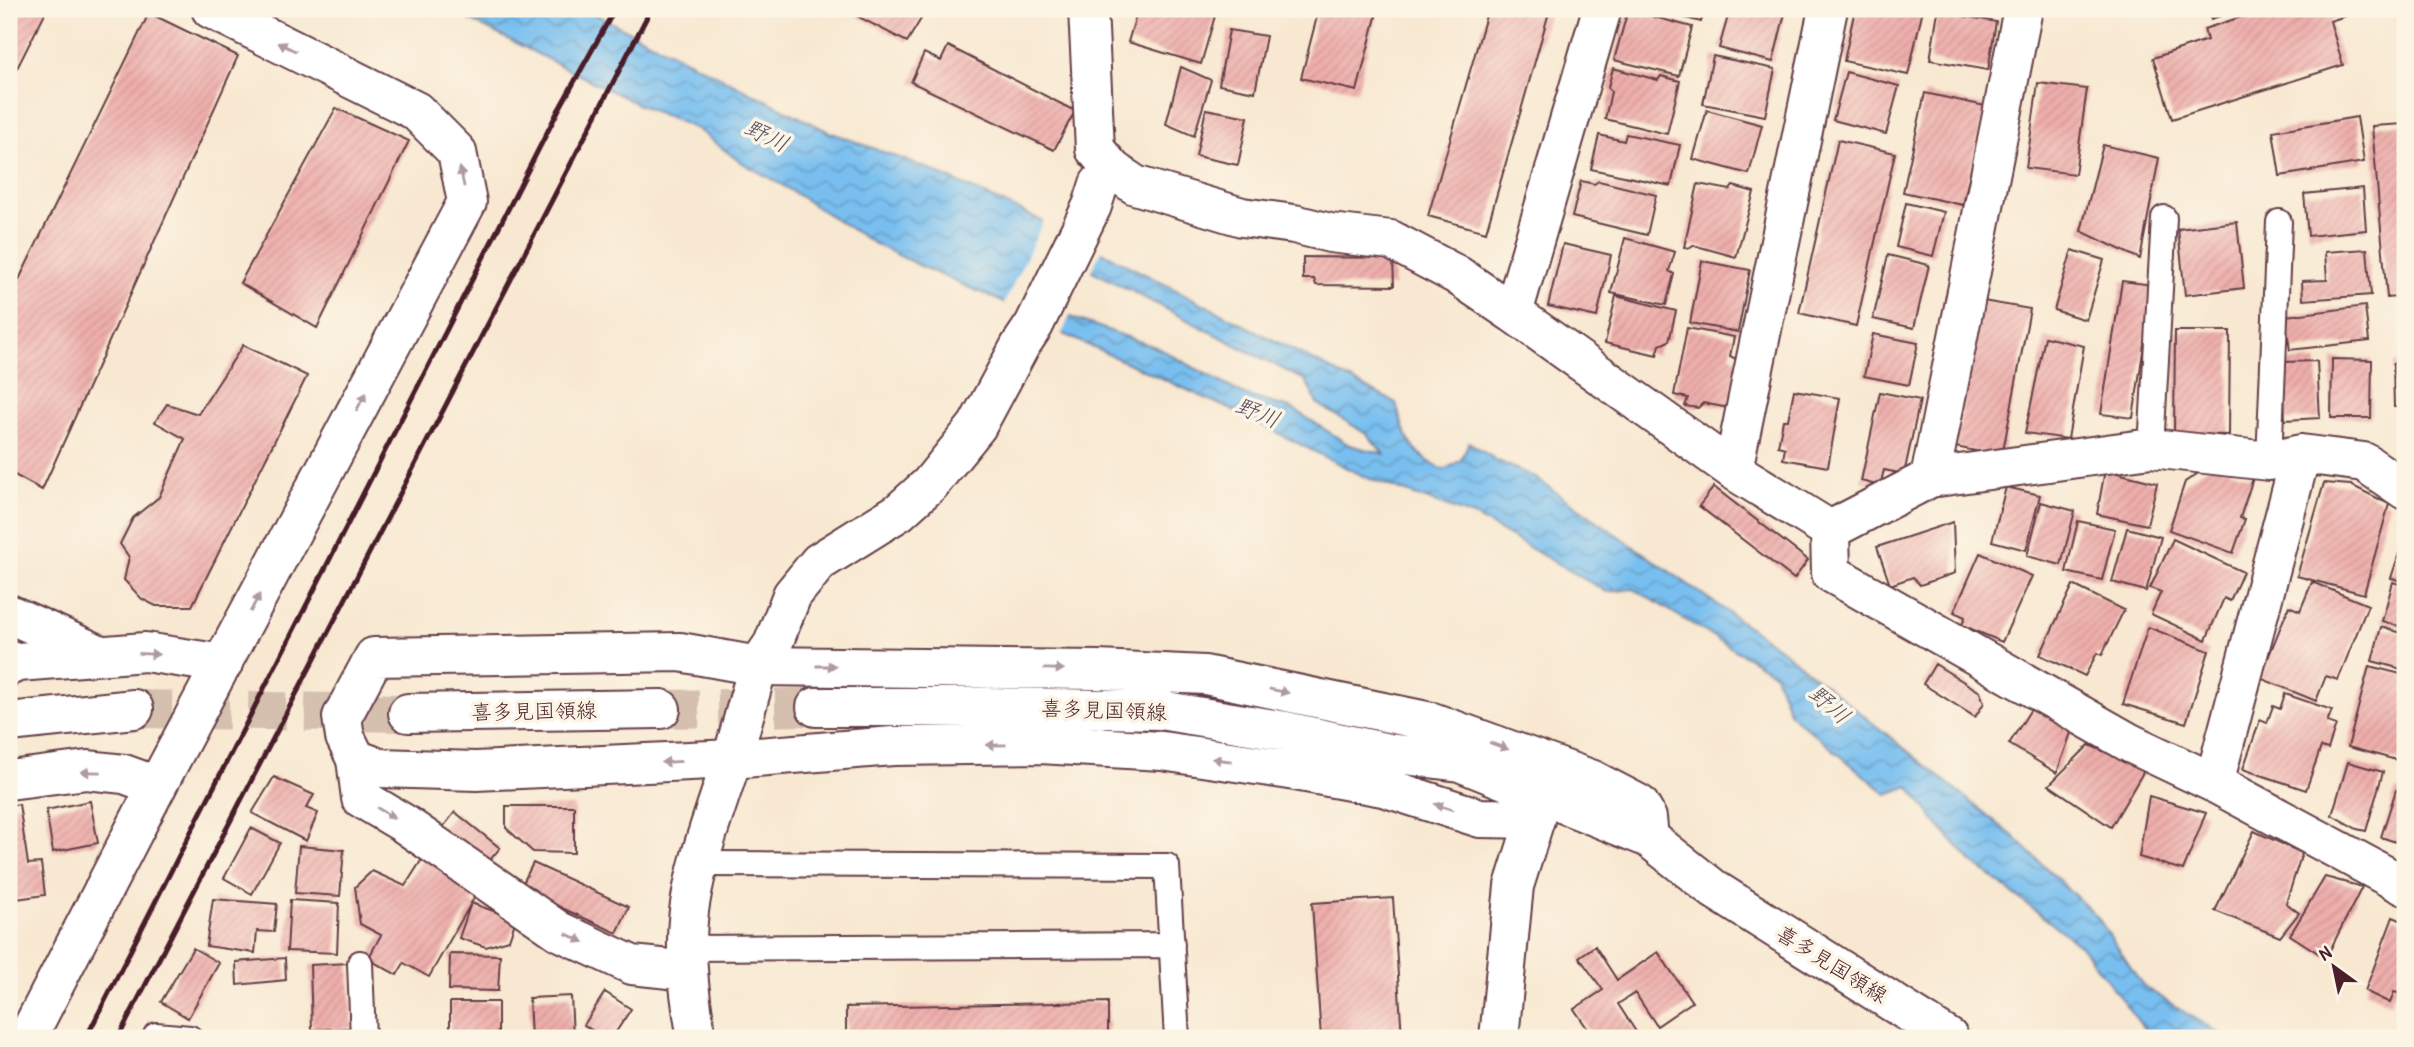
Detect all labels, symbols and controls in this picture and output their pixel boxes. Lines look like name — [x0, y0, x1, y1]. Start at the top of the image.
one-way arrow — [277, 41, 297, 52]
water label: 野川 — [740, 111, 794, 159]
one-way arrow — [457, 166, 468, 188]
water label: 野川 — [1231, 389, 1285, 435]
one-way arrow — [356, 392, 367, 412]
one-way arrow — [249, 593, 261, 613]
one-way arrow — [139, 648, 161, 659]
one-way arrow — [815, 660, 837, 672]
one-way arrow — [1043, 664, 1065, 675]
water label: 野川 — [1802, 677, 1858, 731]
one-way arrow — [1268, 685, 1290, 696]
street label: 喜多見国領線 — [1041, 693, 1167, 727]
street label: 喜多見国領線 — [471, 695, 597, 727]
one-way arrow — [984, 739, 1006, 751]
one-way arrow — [1489, 741, 1510, 752]
one-way arrow — [1211, 755, 1233, 766]
one-way arrow — [659, 756, 681, 767]
one-way arrow — [80, 766, 102, 777]
one-way arrow — [1434, 801, 1455, 812]
one-way arrow — [376, 807, 395, 819]
street label: 喜多見国領線 — [1771, 918, 1893, 1010]
one-way arrow — [565, 932, 585, 944]
north arrow — [2298, 932, 2368, 1002]
text: N — [2313, 939, 2336, 966]

